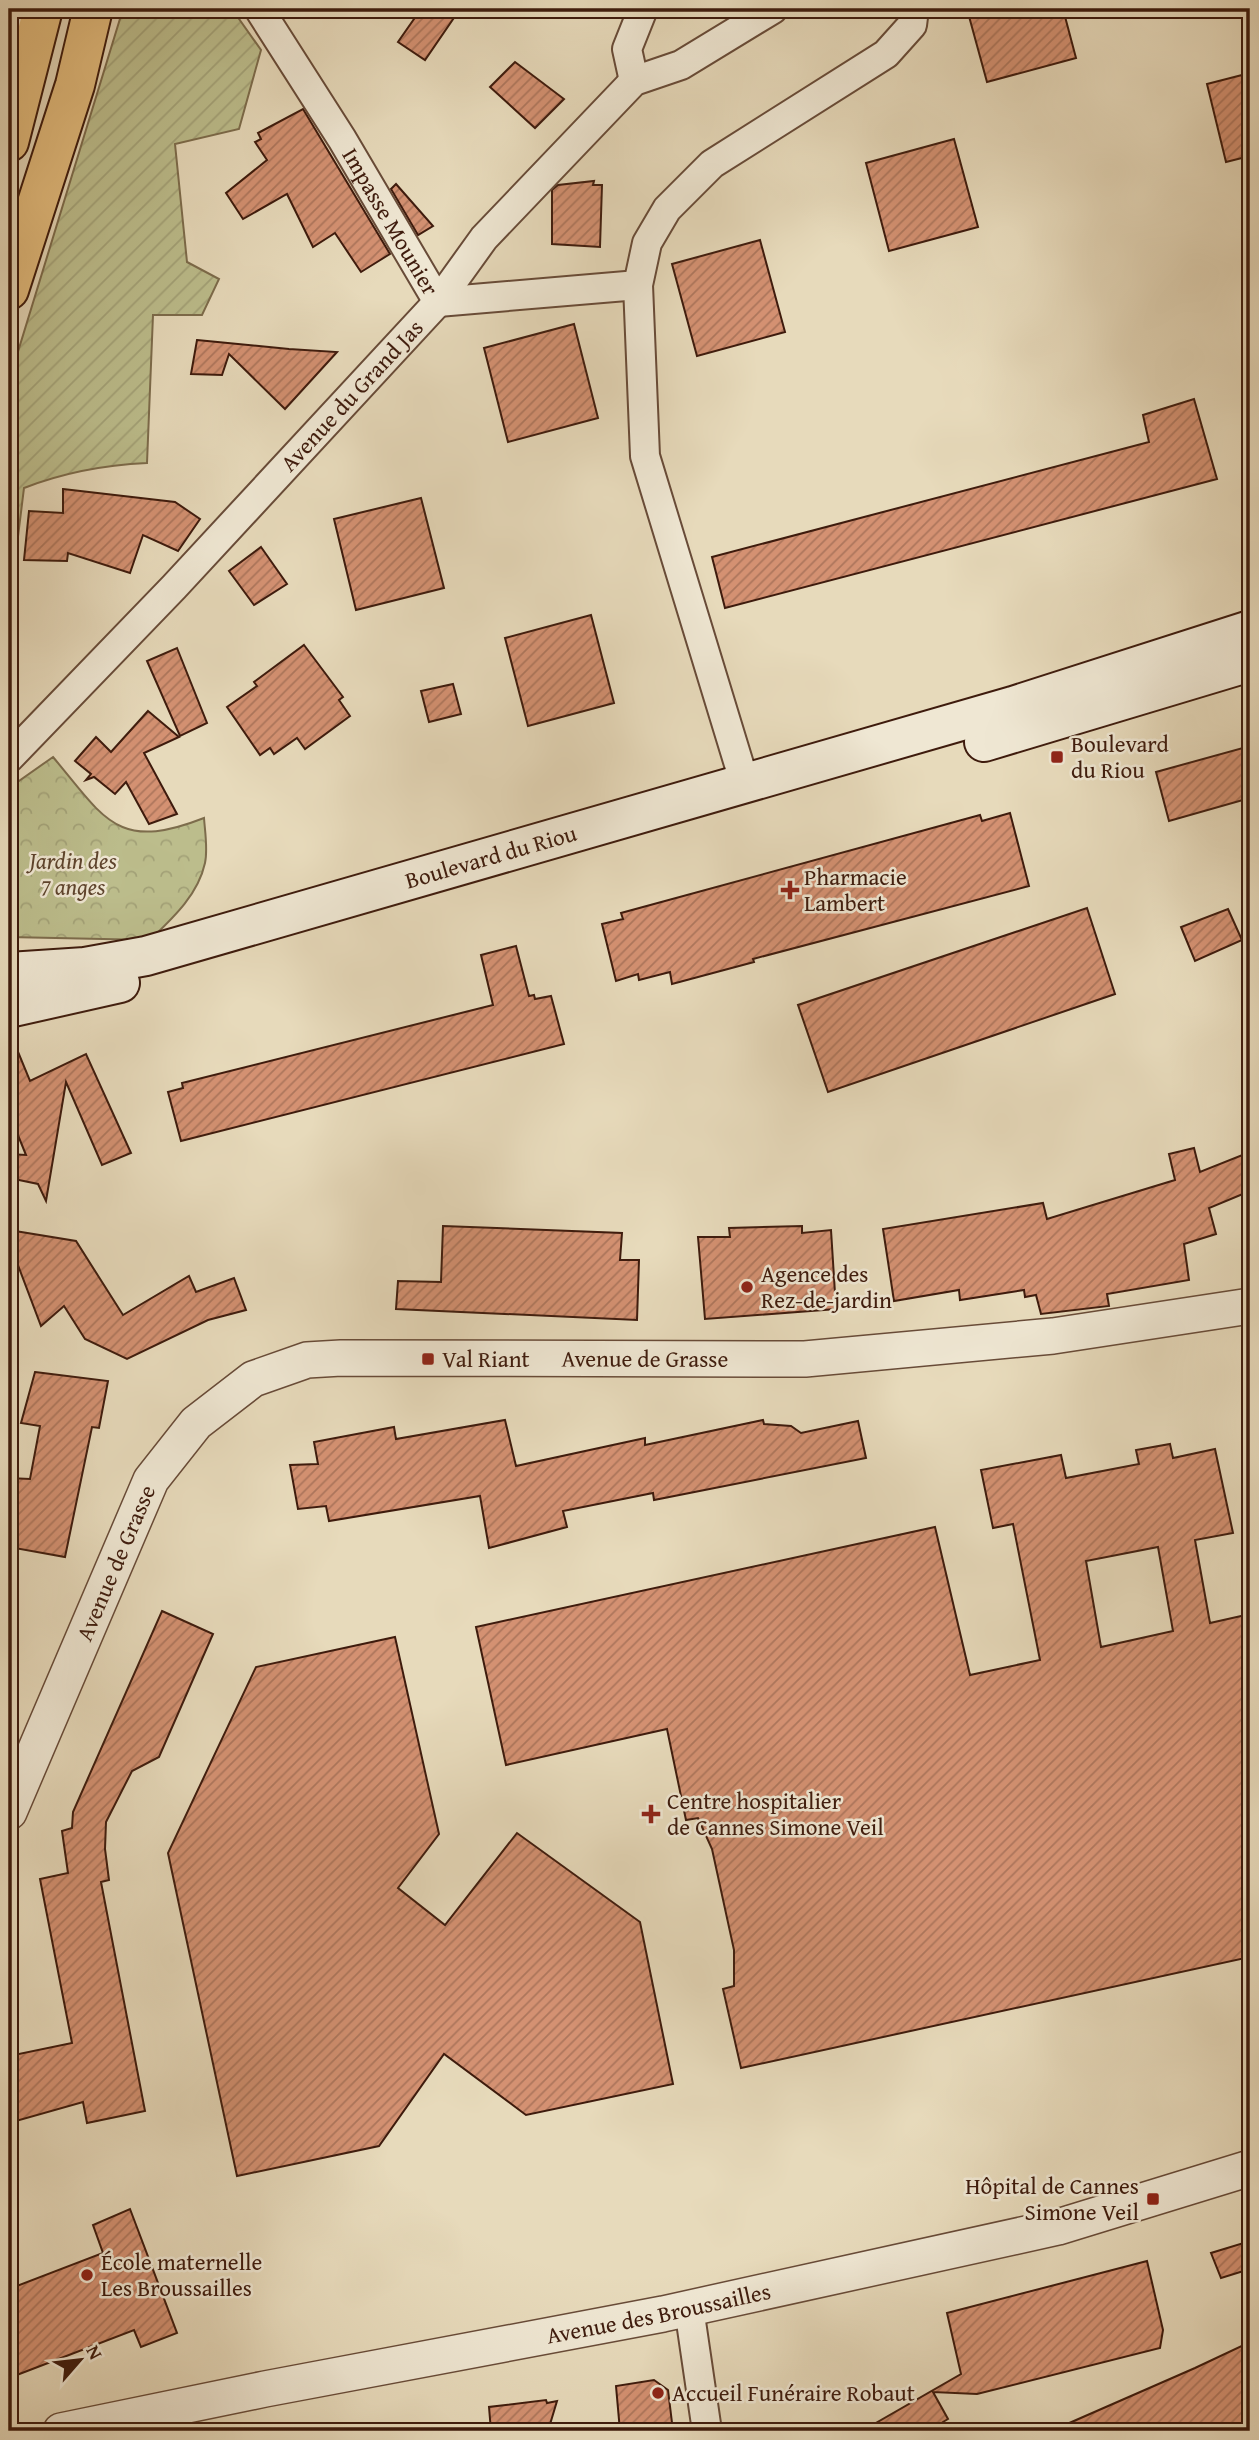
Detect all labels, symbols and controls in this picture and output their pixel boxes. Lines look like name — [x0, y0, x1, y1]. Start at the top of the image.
street label: Impasse Mounier — [335, 141, 448, 302]
street label: Avenue du Grand Jas — [272, 311, 430, 478]
place label: Boulevard du Riou — [1071, 727, 1170, 786]
marker: Boulevard du Riou — [1049, 749, 1065, 765]
street label: Boulevard du Riou — [401, 816, 581, 896]
park label: Jardin des 7 anges — [25, 844, 117, 903]
place label: Pharmacie Lambert — [804, 860, 907, 919]
marker: Pharmacie Lambert — [782, 882, 798, 898]
place label: Agence des Rez-de-jardin — [761, 1257, 892, 1316]
marker: Agence des Rez-de-jardin — [739, 1279, 755, 1295]
street label: Avenue de Grasse — [562, 1341, 728, 1375]
place label: Val Riant — [442, 1342, 530, 1375]
marker: Val Riant — [420, 1351, 436, 1367]
street label: Avenue de Grasse — [67, 1480, 163, 1646]
place label: Centre hospitalier de Cannes Simone Veil — [667, 1784, 884, 1843]
marker: Centre hospitalier de Cannes Simone Veil — [641, 1804, 661, 1824]
place label: Hôpital de Cannes Simone Veil — [965, 2169, 1139, 2228]
marker: Hôpital de Cannes Simone Veil — [1145, 2191, 1161, 2207]
place label: École maternelle Les Broussailles — [101, 2245, 262, 2304]
marker: École maternelle Les Broussailles — [79, 2267, 95, 2283]
street label: Avenue des Broussailles — [544, 2274, 774, 2352]
north arrow — [46, 2324, 116, 2394]
text: N — [80, 2340, 110, 2364]
place label: Accueil Funéraire Robaut — [672, 2376, 915, 2409]
marker: Accueil Funéraire Robaut — [650, 2385, 666, 2401]

